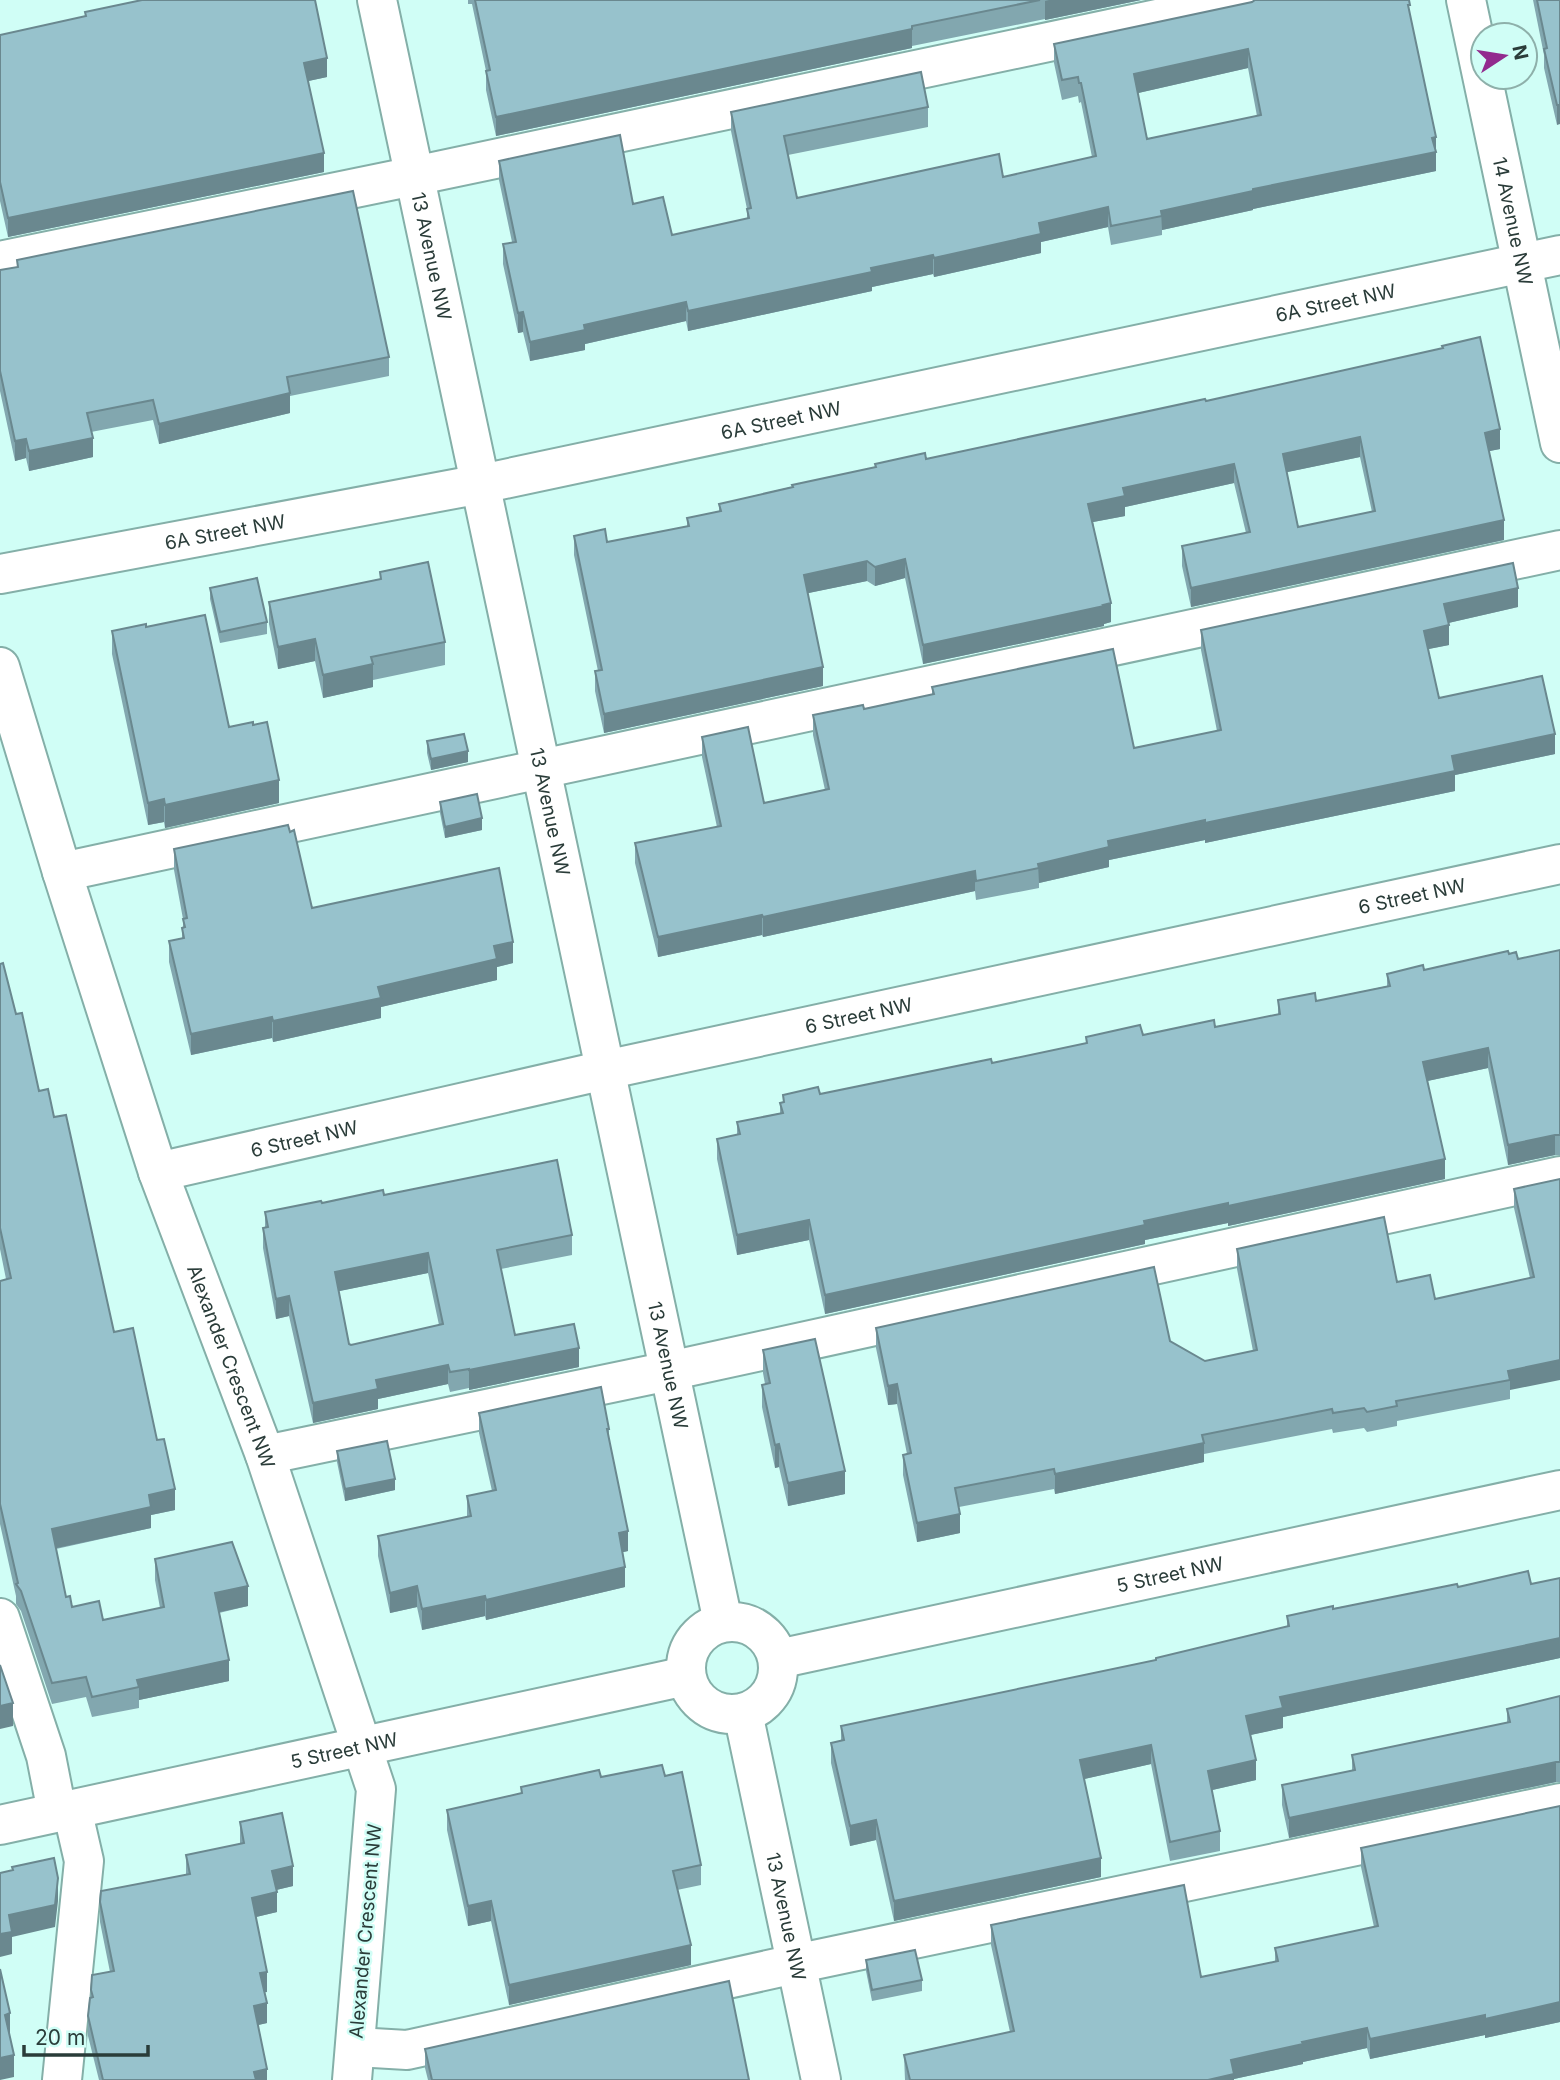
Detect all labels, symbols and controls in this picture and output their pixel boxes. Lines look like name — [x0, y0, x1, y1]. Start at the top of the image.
north arrow — [1469, 21, 1539, 91]
text: N — [1507, 43, 1533, 62]
street label: 14 Avenue NW — [1488, 155, 1537, 288]
street label: 13 Avenue NW — [406, 190, 456, 323]
street label: 6A Street NW — [1274, 279, 1398, 327]
street label: 6A Street NW — [719, 397, 844, 445]
street label: 6A Street NW — [163, 510, 288, 555]
street label: 13 Avenue NW — [525, 746, 575, 878]
street label: 6 Street NW — [1356, 874, 1468, 919]
street label: 6 Street NW — [803, 993, 915, 1039]
street label: 6 Street NW — [249, 1116, 360, 1162]
street label: Alexander Crescent NW — [182, 1262, 280, 1471]
street label: 13 Avenue NW — [643, 1299, 693, 1432]
street label: 5 Street NW — [1114, 1552, 1226, 1598]
street label: 5 Street NW — [288, 1728, 400, 1774]
street label: Alexander Crescent NW — [345, 1822, 386, 2039]
street label: 13 Avenue NW — [761, 1851, 811, 1983]
scale bar — [24, 2014, 149, 2058]
text: 20 m — [35, 2025, 85, 2050]

